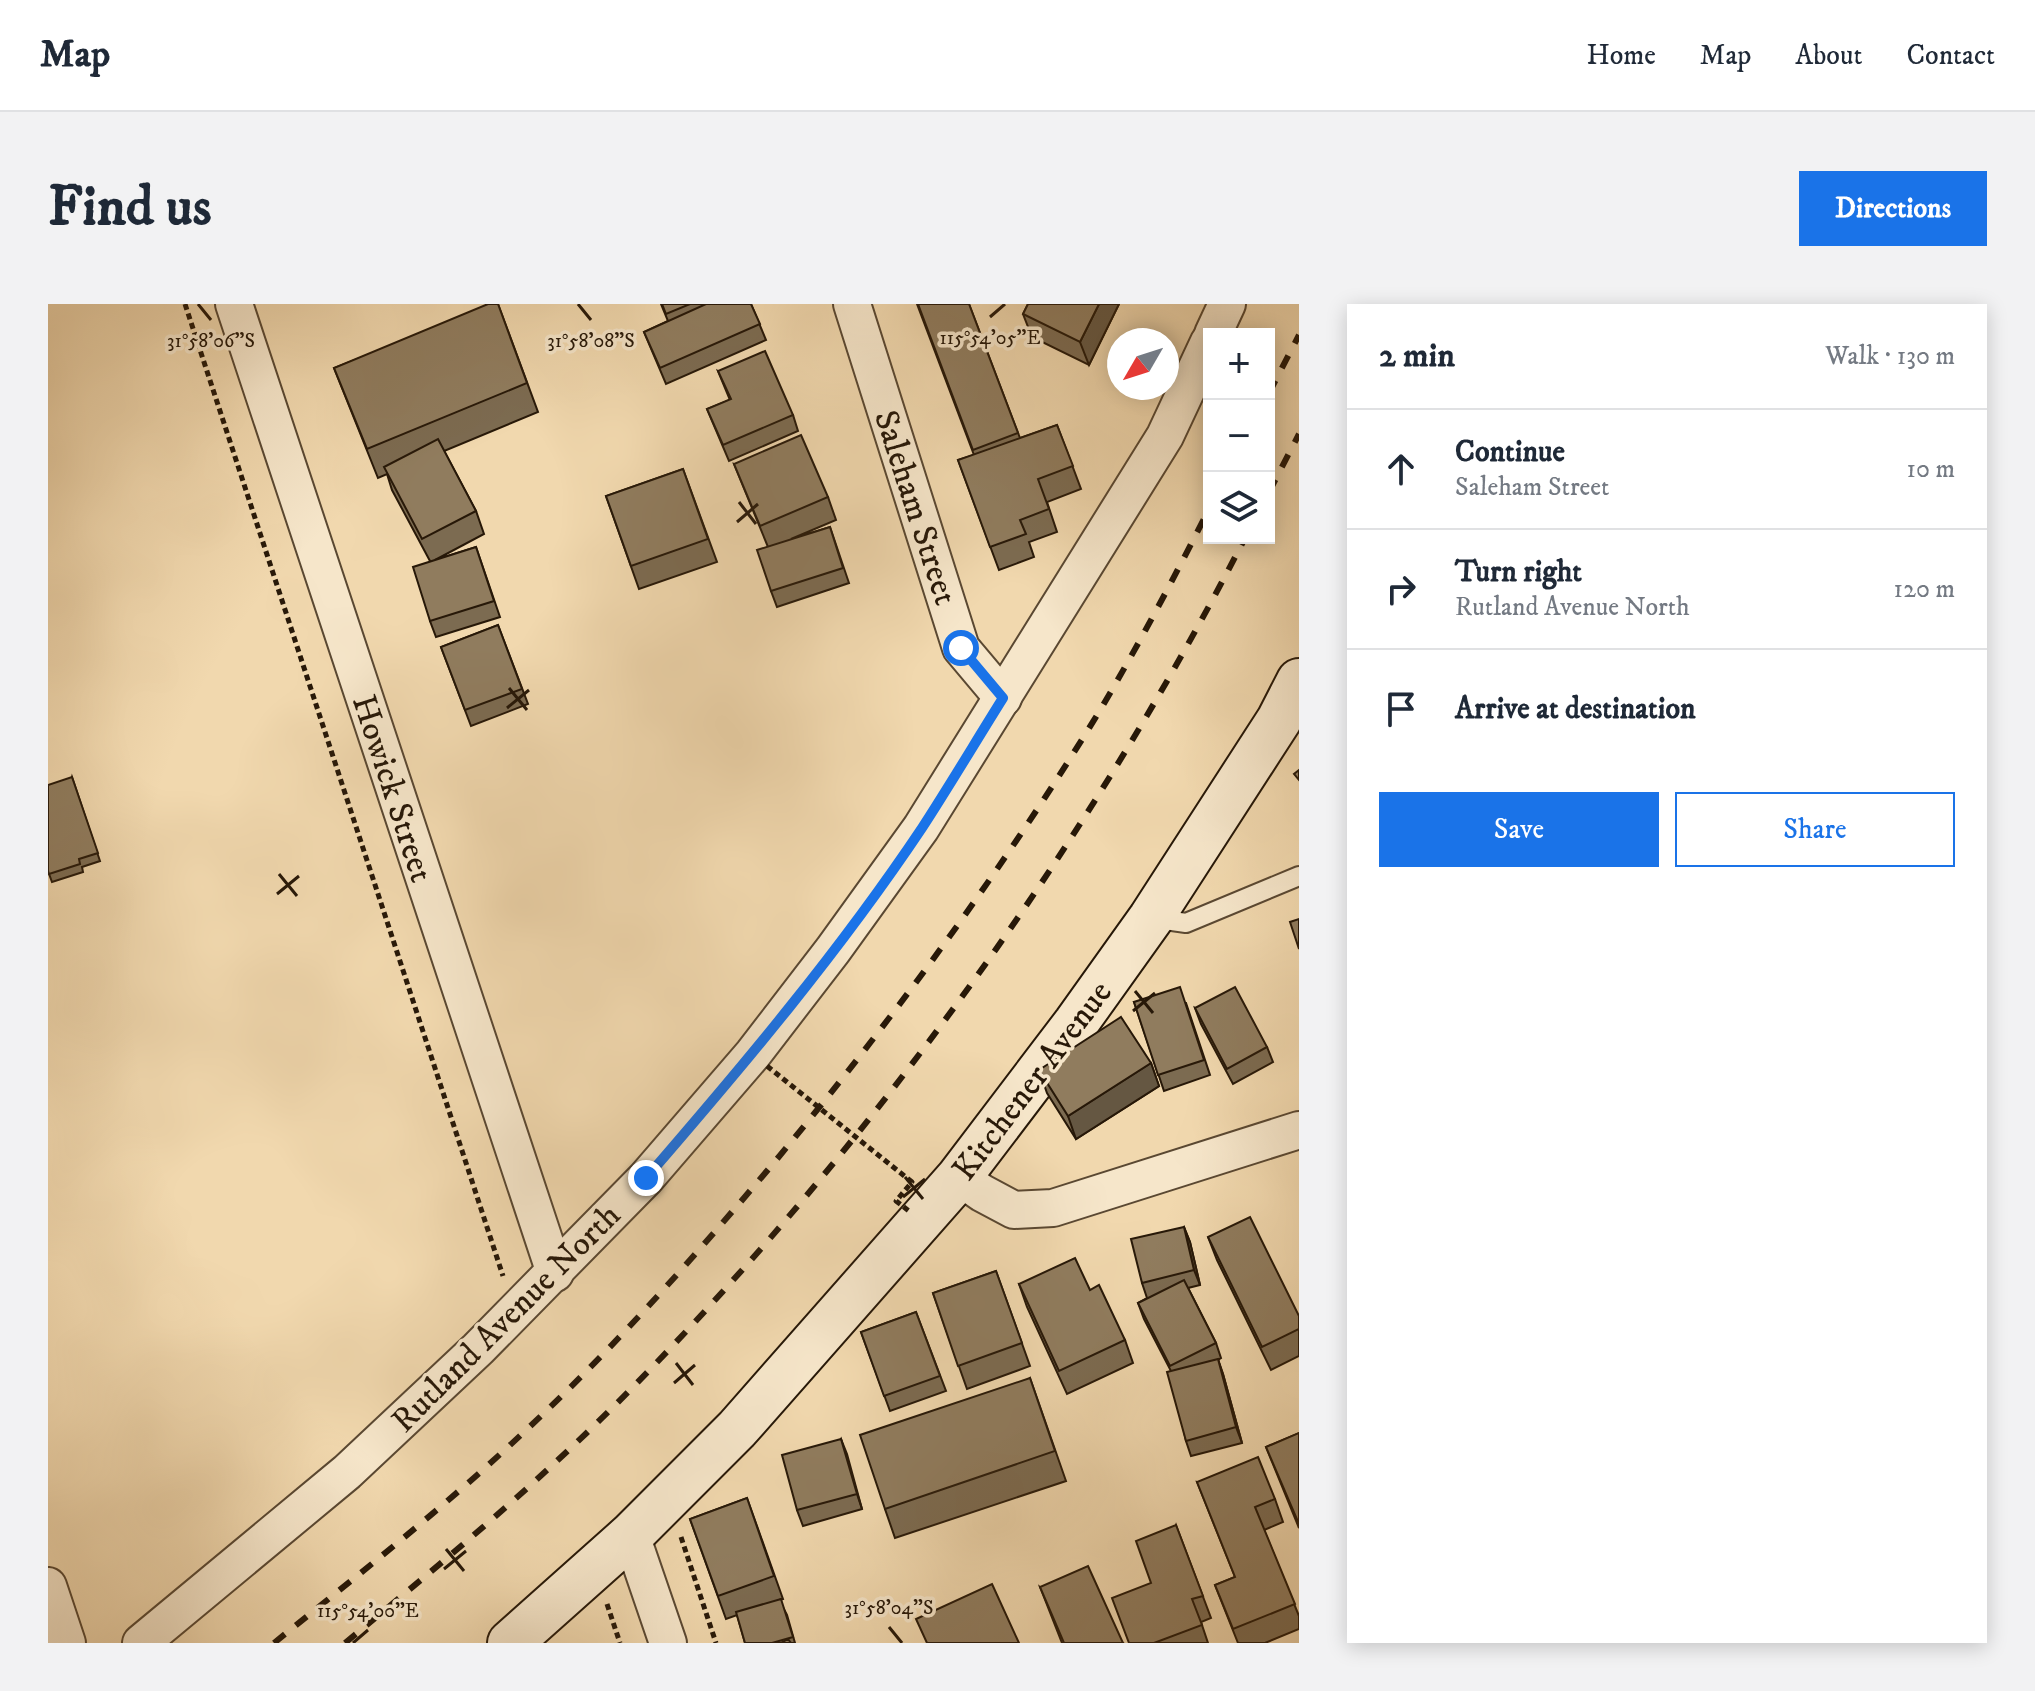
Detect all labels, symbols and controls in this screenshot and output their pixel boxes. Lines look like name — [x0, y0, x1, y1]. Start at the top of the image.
text: Map — [40, 31, 110, 79]
text: Home — [1587, 38, 1656, 73]
text: Map — [1700, 38, 1751, 73]
text: About — [1795, 38, 1862, 73]
text: Contact — [1906, 38, 1995, 73]
button: Directions — [1799, 171, 1987, 246]
text: Find us — [48, 173, 212, 243]
text: 115°54'05"E — [939, 326, 1041, 351]
north arrow — [1107, 328, 1179, 400]
map controls — [1203, 328, 1275, 544]
button: + — [1203, 328, 1275, 400]
text: 31°58'06"S — [167, 329, 255, 354]
text: 31°58'08"S — [547, 329, 635, 354]
text: 2 min — [1379, 335, 1455, 377]
text: Walk · 130 m — [1825, 340, 1955, 373]
button: − — [1203, 400, 1275, 472]
street label: Saleham Street — [864, 405, 966, 610]
text: Continue — [1455, 434, 1565, 471]
icon: ahead — [1379, 447, 1423, 491]
text: 10 m — [1906, 453, 1955, 486]
text: Saleham Street — [1455, 471, 1609, 504]
button: layers — [1203, 472, 1275, 544]
text: Turn right — [1455, 554, 1582, 591]
icon: right — [1379, 567, 1423, 611]
text: 120 m — [1894, 573, 1955, 606]
text: Rutland Avenue North — [1455, 591, 1690, 624]
route start — [943, 630, 979, 666]
icon: arrive — [1379, 687, 1423, 731]
street label: Howick Street — [342, 690, 442, 888]
text: Arrive at destination — [1455, 691, 1696, 728]
button: Save — [1379, 792, 1659, 867]
button: Share — [1675, 792, 1955, 867]
street label: Kitchener Avenue — [944, 973, 1121, 1189]
route end — [628, 1160, 664, 1196]
street label: Rutland Avenue North — [383, 1195, 630, 1442]
text: 31°58'04"S — [845, 1596, 933, 1621]
text: 115°54'00"E — [317, 1599, 419, 1624]

